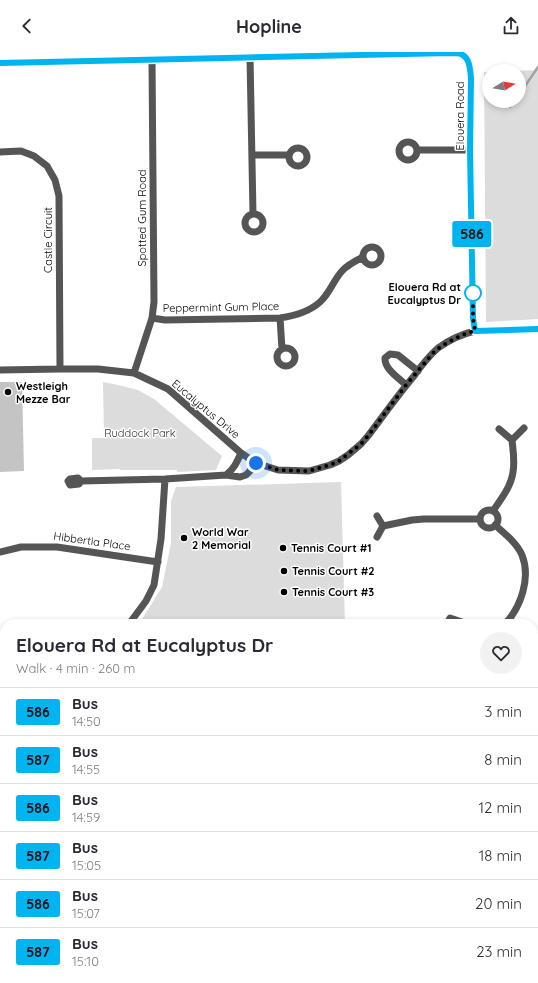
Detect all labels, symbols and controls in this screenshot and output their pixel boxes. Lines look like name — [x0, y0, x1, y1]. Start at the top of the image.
icon: back — [16, 15, 38, 37]
text: Hopline — [236, 15, 302, 38]
icon: share — [500, 15, 522, 37]
north arrow — [482, 64, 526, 108]
map controls — [482, 64, 526, 108]
street label: Elouera Road — [453, 82, 467, 150]
street label: Spotted Gum Road — [135, 169, 149, 267]
street label: Castle Circuit — [41, 207, 55, 273]
line badge: 586 — [449, 221, 495, 247]
text: 586 — [460, 225, 484, 243]
place label: Elouera Rd at Eucalyptus Dr — [388, 280, 461, 307]
marker: Elouera Rd at Eucalyptus Dr — [464, 284, 482, 302]
street label: Peppermint Gum Place — [163, 299, 279, 315]
street label: Eucalyptus Drive — [169, 376, 243, 442]
place label: Westleigh Mezze Bar — [16, 379, 71, 406]
marker: Westleigh Mezze Bar — [3, 387, 13, 397]
park label: Ruddock Park — [104, 426, 176, 440]
your location — [246, 453, 266, 473]
place label: World War 2 Memorial — [192, 525, 251, 552]
street label: Hibbertia Place — [53, 529, 131, 553]
marker: World War 2 Memorial — [179, 533, 189, 543]
place label: Tennis Court #1 — [291, 541, 372, 555]
marker: Tennis Court #1 — [278, 543, 288, 553]
place label: Tennis Court #2 — [292, 564, 375, 578]
marker: Tennis Court #2 — [279, 566, 289, 576]
place label: Tennis Court #3 — [292, 585, 374, 599]
marker: Tennis Court #3 — [279, 587, 289, 597]
button: heart — [480, 632, 522, 674]
text: Elouera Rd at Eucalyptus Dr — [16, 633, 273, 657]
text: Walk · 4 min · 260 m — [16, 660, 135, 676]
text: Bus — [72, 694, 98, 713]
text: 3 min — [484, 702, 522, 721]
text: 586 — [26, 703, 50, 721]
text: 14:50 — [72, 713, 101, 729]
text: Bus — [72, 742, 98, 761]
text: 8 min — [484, 750, 522, 769]
text: 587 — [26, 751, 50, 769]
text: 14:55 — [72, 761, 100, 777]
text: Bus — [72, 790, 98, 809]
text: 12 min — [478, 798, 522, 817]
text: 586 — [26, 799, 50, 817]
text: 14:59 — [72, 809, 100, 825]
text: Bus — [72, 838, 98, 857]
text: 18 min — [479, 846, 522, 865]
text: 587 — [26, 847, 50, 865]
text: 15:05 — [72, 857, 101, 873]
text: Bus — [72, 886, 98, 905]
text: 20 min — [475, 894, 522, 913]
text: 586 — [26, 895, 50, 913]
text: 15:07 — [72, 905, 100, 921]
text: Bus — [72, 934, 98, 953]
text: 23 min — [476, 942, 522, 961]
text: 587 — [26, 943, 50, 961]
text: 15:10 — [72, 953, 99, 969]

